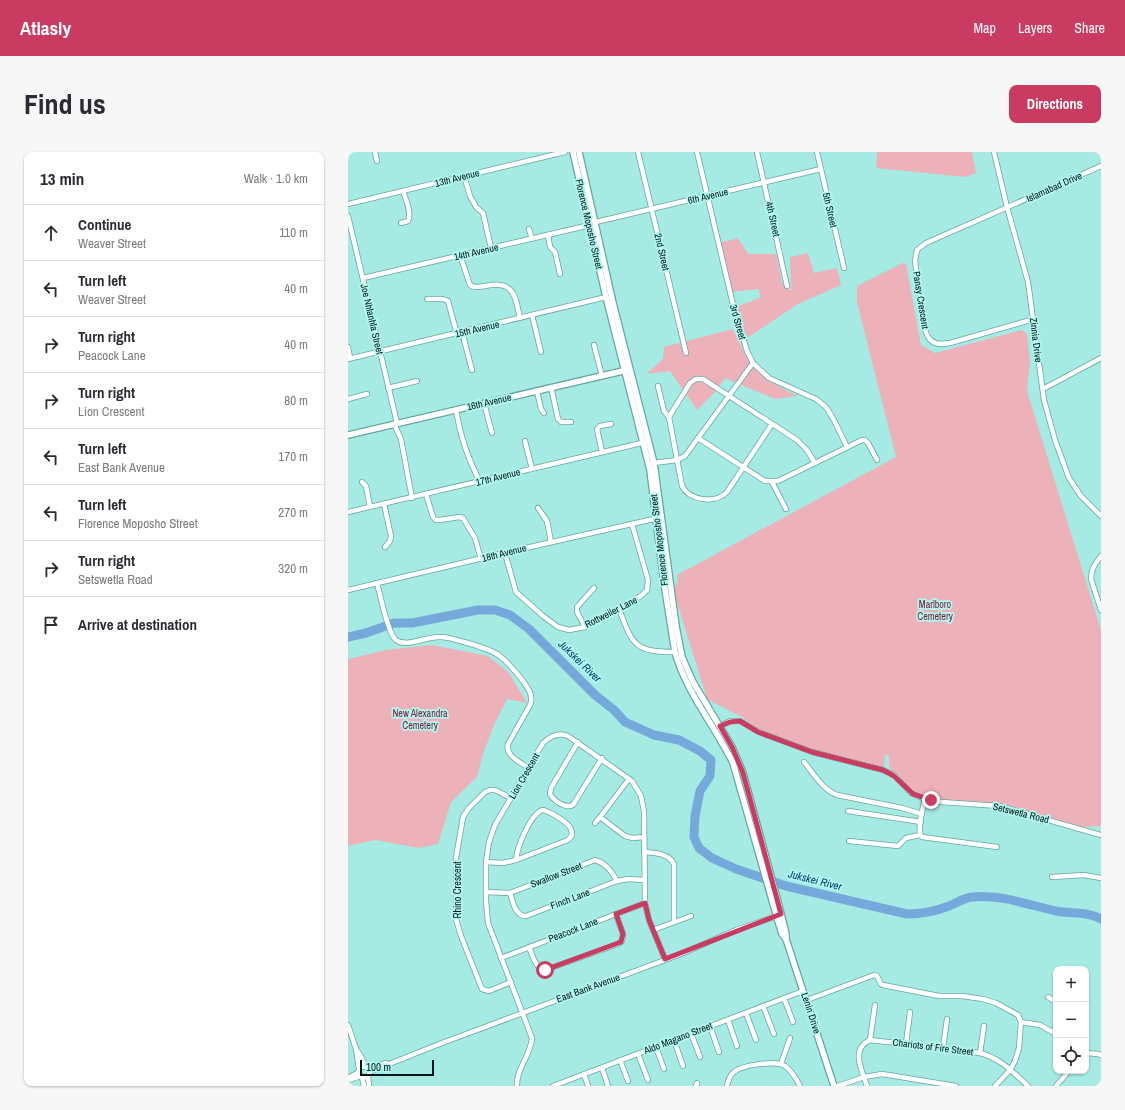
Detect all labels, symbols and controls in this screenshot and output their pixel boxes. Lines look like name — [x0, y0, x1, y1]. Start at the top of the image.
text: Atlasly — [20, 15, 71, 41]
text: Map — [974, 19, 996, 37]
text: Layers — [1018, 19, 1052, 37]
text: Share — [1074, 19, 1105, 37]
text: Find us — [24, 85, 106, 123]
button: Directions — [1009, 85, 1101, 123]
street label: 13th Avenue — [433, 166, 481, 190]
text: 13 min — [40, 167, 84, 190]
street label: Islamabad Drive — [1024, 169, 1084, 205]
text: Walk · 1.0 km — [244, 170, 308, 187]
street label: Florence Moposho Street — [572, 178, 606, 271]
street label: 6th Avenue — [687, 185, 730, 207]
street label: 5th Street — [820, 191, 840, 229]
street label: 4th Street — [763, 200, 783, 238]
text: Continue — [78, 214, 131, 235]
icon: ahead — [40, 222, 62, 244]
text: 110 m — [279, 224, 308, 241]
street label: 2nd Street — [651, 232, 673, 273]
text: Weaver Street — [78, 235, 146, 252]
street label: 14th Avenue — [452, 240, 500, 263]
text: Turn left — [78, 270, 126, 291]
street label: Pansy Crescent — [910, 270, 932, 330]
icon: left — [40, 278, 62, 300]
text: 40 m — [284, 280, 308, 297]
street label: Joe Nhlanhla Street — [358, 282, 387, 356]
text: Weaver Street — [78, 291, 146, 308]
street label: 3rd Street — [727, 303, 749, 342]
street label: 15th Avenue — [453, 317, 501, 340]
street label: Zinnia Drive — [1027, 317, 1045, 364]
text: Turn right — [78, 326, 135, 347]
icon: right — [40, 334, 62, 356]
text: 40 m — [284, 336, 308, 353]
text: Peacock Lane — [78, 347, 146, 364]
text: Turn right — [78, 382, 135, 403]
icon: right — [40, 390, 62, 412]
street label: 16th Avenue — [465, 390, 513, 413]
text: 80 m — [284, 392, 308, 409]
text: Lion Crescent — [78, 403, 144, 420]
text: Turn left — [78, 438, 126, 459]
icon: left — [40, 446, 62, 468]
text: 170 m — [278, 448, 308, 465]
text: East Bank Avenue — [78, 459, 165, 476]
street label: 17th Avenue — [474, 465, 522, 489]
street label: Florence Moposho Street — [647, 493, 671, 586]
text: Turn left — [78, 494, 126, 515]
icon: left — [40, 502, 62, 524]
text: 270 m — [278, 504, 308, 521]
text: Florence Moposho Street — [78, 515, 198, 532]
street label: 18th Avenue — [480, 541, 528, 565]
text: Turn right — [78, 550, 135, 571]
icon: right — [40, 558, 62, 580]
text: 320 m — [278, 560, 308, 577]
text: Setswetla Road — [78, 571, 153, 588]
street label: Rottweiler Lane — [582, 593, 640, 631]
park label: Marlboro Cemetery — [917, 598, 954, 623]
icon: arrive — [40, 614, 62, 636]
text: Arrive at destination — [78, 614, 197, 635]
water label: Jukskei River — [555, 636, 605, 686]
park label: New Alexandra Cemetery — [392, 707, 448, 732]
street label: Lion Crescent — [506, 750, 543, 801]
route end — [922, 791, 940, 809]
street label: Setswetla Road — [992, 800, 1050, 826]
street label: Swallow Street — [528, 859, 584, 891]
street label: Rhino Crescent — [451, 861, 464, 918]
water label: Jukskei River — [786, 866, 844, 894]
street label: Finch Lane — [549, 885, 592, 912]
street label: Peacock Lane — [546, 914, 600, 945]
route start — [536, 961, 554, 979]
map controls — [1053, 966, 1089, 1074]
button: + — [1053, 966, 1089, 1002]
street label: East Bank Avenue — [554, 970, 622, 1006]
street label: Lenin Drive — [798, 991, 824, 1036]
button: − — [1053, 1002, 1089, 1038]
street label: Aldo Magano Street — [641, 1019, 715, 1057]
street label: Chariots of Fire Street — [892, 1036, 975, 1058]
button: locate — [1053, 1038, 1089, 1074]
scale bar — [360, 1058, 434, 1077]
text: 100 m — [366, 1060, 391, 1074]

